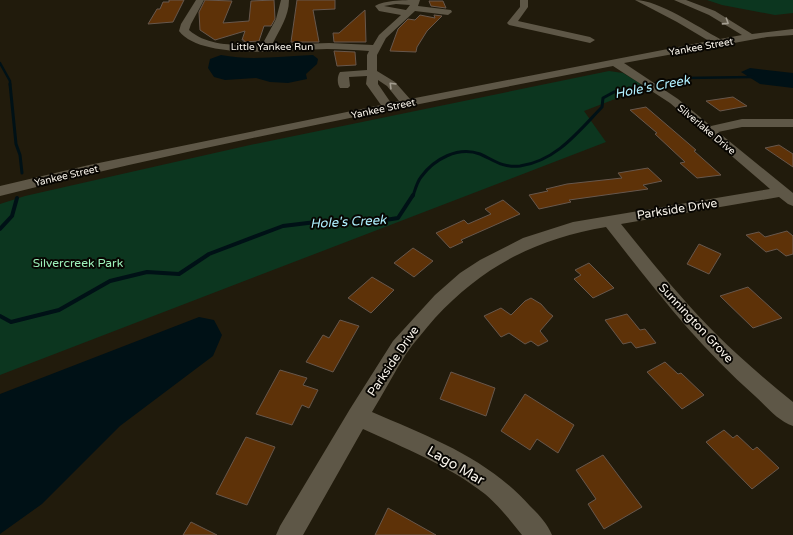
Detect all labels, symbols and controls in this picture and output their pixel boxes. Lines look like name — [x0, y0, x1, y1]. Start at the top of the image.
one-way arrow — [722, 17, 729, 25]
street label: Yankee Street — [668, 35, 734, 59]
street label: Little Yankee Run — [231, 41, 313, 53]
water label: Hole's Creek — [613, 72, 692, 102]
one-way arrow — [389, 82, 397, 90]
street label: Yankee Street — [350, 96, 416, 122]
street label: Silverlake Drive — [675, 102, 738, 158]
street label: Yankee Street — [33, 163, 99, 189]
street label: Parkside Drive — [636, 196, 718, 222]
water label: Hole's Creek — [310, 212, 387, 232]
park label: Silvercreek Park — [33, 256, 124, 270]
street label: Sunnington Grove — [656, 281, 736, 366]
street label: Parkside Drive — [364, 323, 422, 399]
street label: Lago Mar — [424, 442, 488, 489]

